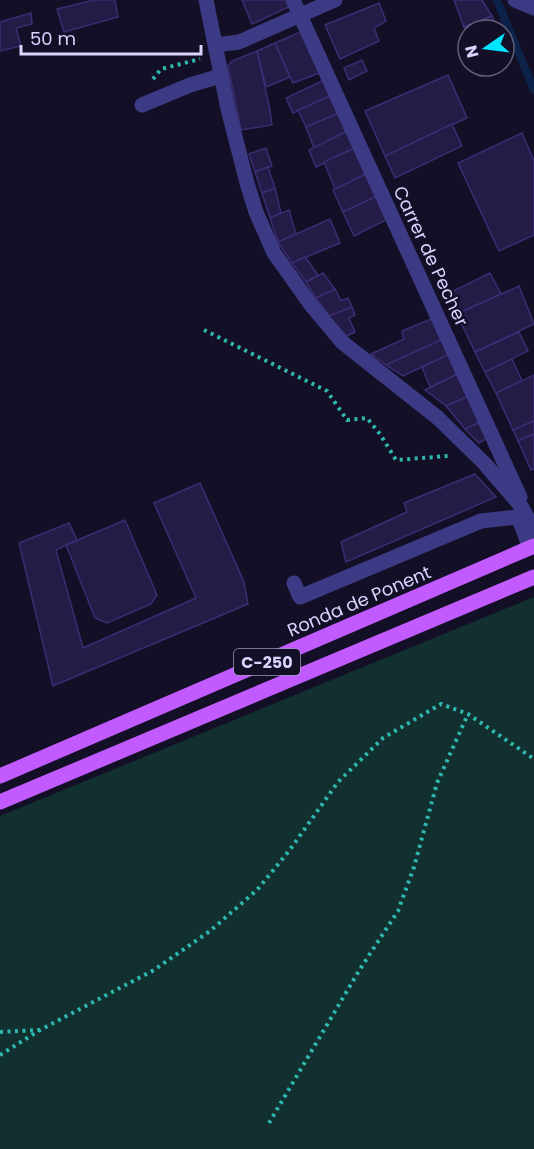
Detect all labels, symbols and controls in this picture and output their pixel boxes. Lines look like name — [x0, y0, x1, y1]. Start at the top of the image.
scale bar — [21, 18, 201, 56]
north arrow — [456, 18, 516, 78]
text: 50 m — [30, 26, 76, 51]
text: N — [459, 43, 485, 60]
street label: Carrer de Pecher — [388, 182, 475, 331]
street label: Ronda de Ponent — [283, 559, 435, 643]
road number: C-250 — [234, 649, 300, 675]

